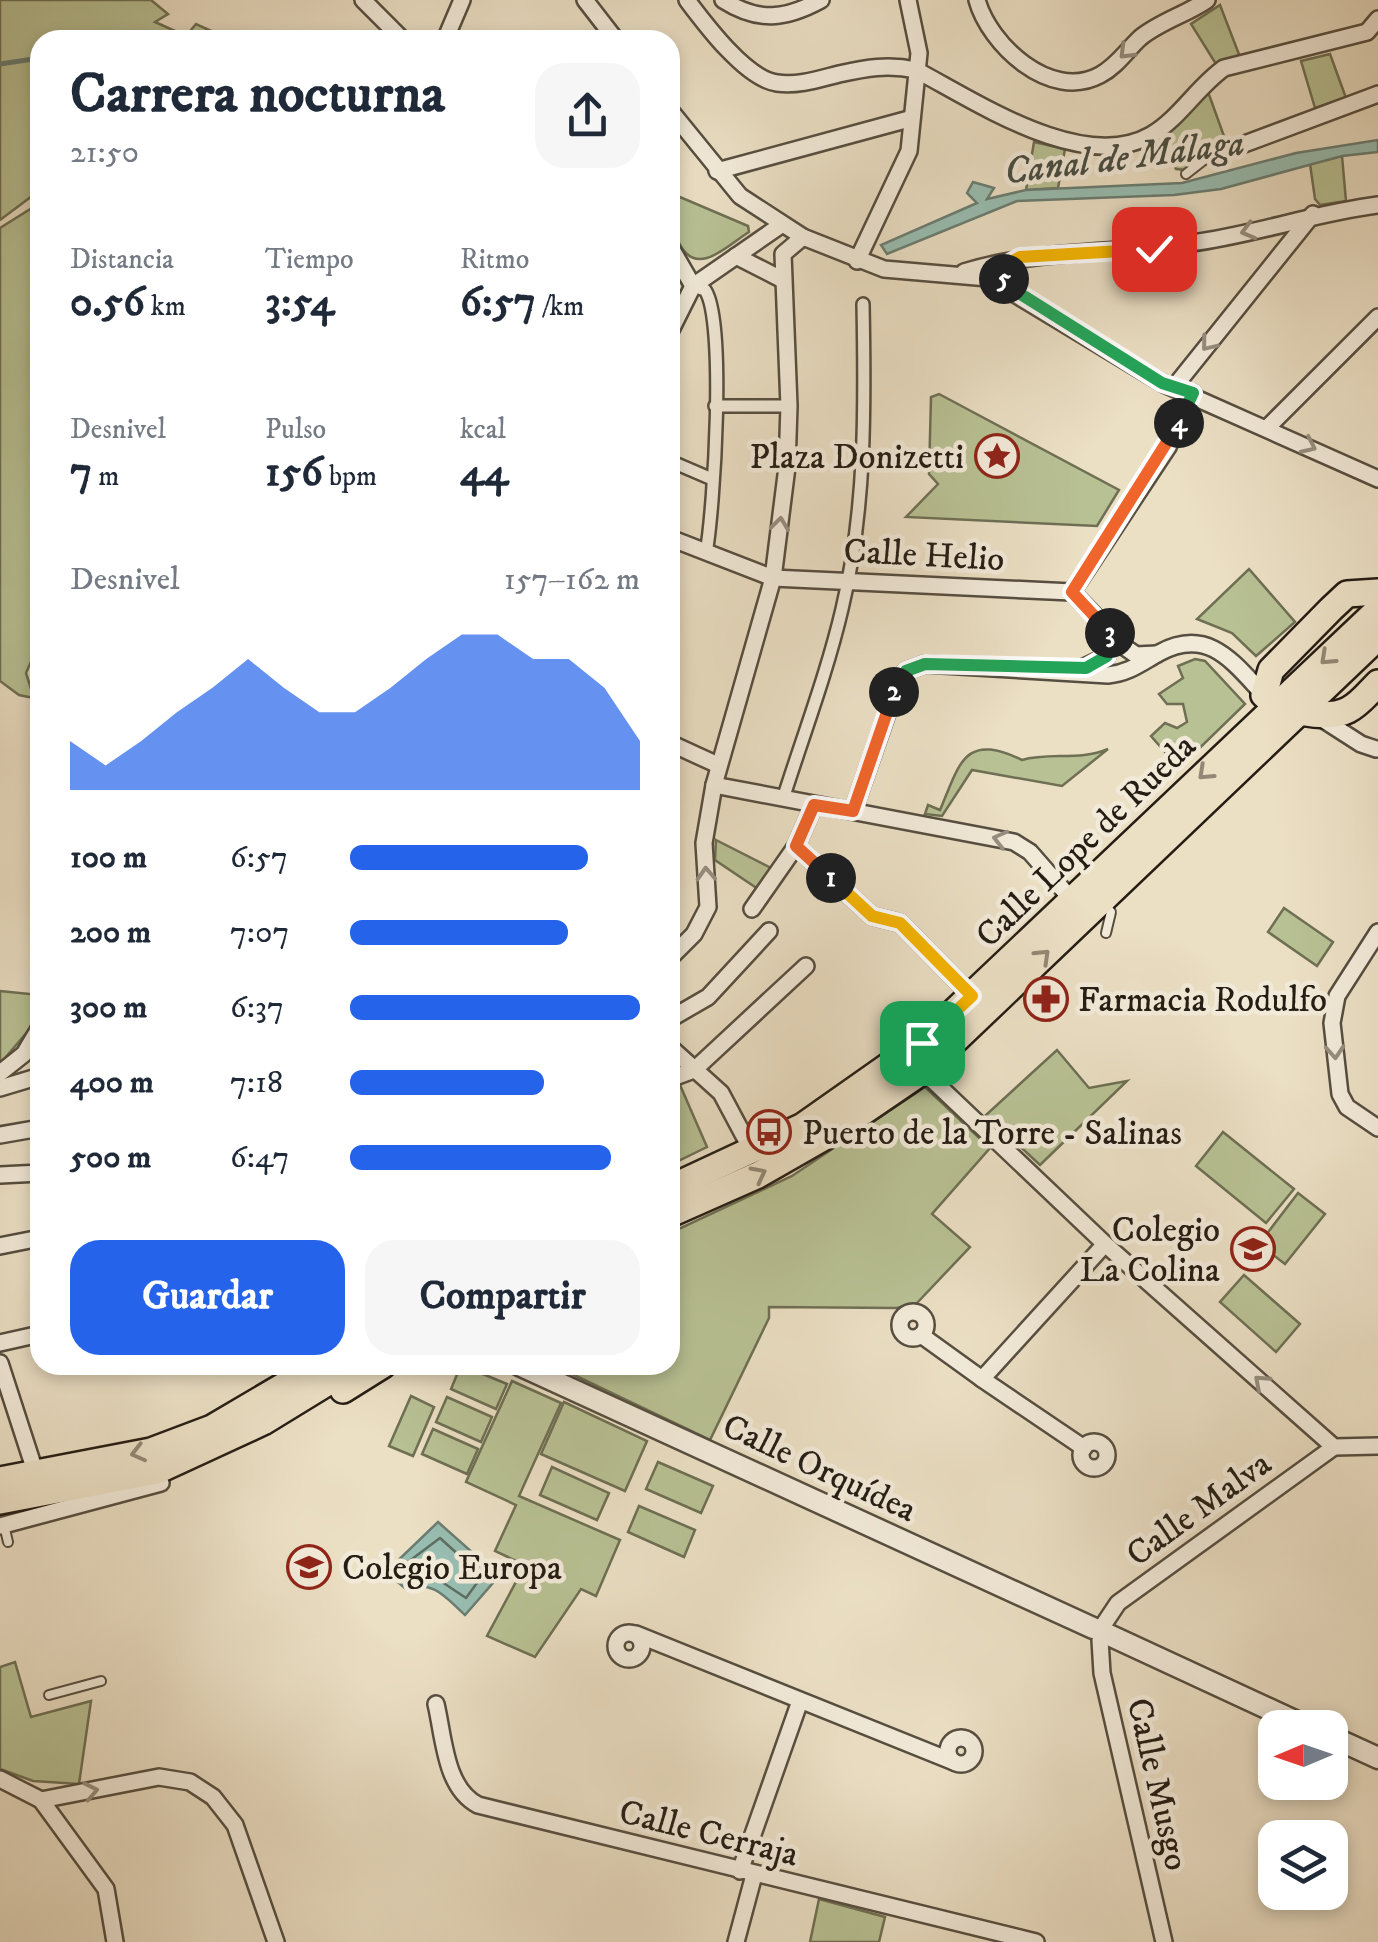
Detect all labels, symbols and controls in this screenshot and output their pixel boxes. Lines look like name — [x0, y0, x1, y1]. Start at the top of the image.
one-way arrow — [1120, 41, 1138, 59]
text: Carrera nocturna — [70, 61, 445, 130]
button: share — [535, 63, 640, 168]
water label: Canal de Málaga — [1001, 119, 1247, 197]
text: 21:50 — [70, 133, 139, 173]
pin — [1112, 207, 1197, 292]
one-way arrow — [1240, 219, 1257, 240]
icon: check — [1127, 222, 1182, 277]
text: Distancia — [70, 242, 174, 277]
text: Tiempo — [265, 242, 354, 277]
text: Ritmo — [460, 242, 529, 277]
pin: 5 — [979, 254, 1029, 304]
text: 5 — [997, 261, 1011, 296]
text: 0.56 — [70, 277, 145, 329]
text: 3:54 — [265, 277, 334, 329]
text: 6:57 — [460, 277, 536, 329]
text: km — [145, 289, 186, 324]
text: /km — [536, 289, 584, 324]
one-way arrow — [1202, 333, 1220, 351]
pin: 4 — [1154, 398, 1204, 448]
text: 4 — [1171, 405, 1187, 440]
text: Desnivel — [70, 412, 166, 447]
text: Pulso — [265, 412, 326, 447]
text: kcal — [460, 412, 506, 447]
place icon: Plaza Donizetti — [974, 433, 1020, 479]
one-way arrow — [1299, 434, 1317, 454]
place label: Plaza Donizetti — [749, 436, 964, 480]
text: 7 — [70, 447, 92, 499]
text: 156 — [265, 447, 323, 499]
text: 44 — [460, 447, 508, 499]
text: m — [92, 459, 119, 494]
text: bpm — [323, 459, 377, 494]
one-way arrow — [769, 516, 790, 532]
street label: Calle Helio — [842, 530, 1005, 582]
text: Desnivel — [70, 560, 180, 600]
text: 157–162 m — [504, 560, 640, 600]
pin: 3 — [1085, 608, 1135, 658]
text: 3 — [1105, 615, 1115, 650]
one-way arrow — [1320, 646, 1339, 664]
pin: 2 — [869, 667, 919, 717]
text: 2 — [887, 674, 901, 709]
street label: Calle Lope de Rueda — [967, 725, 1206, 958]
one-way arrow — [1199, 761, 1217, 779]
one-way arrow — [992, 830, 1009, 851]
text: 100 m — [70, 838, 147, 878]
text: 6:57 — [230, 838, 288, 878]
pin: 1 — [806, 853, 856, 903]
text: 1 — [826, 860, 836, 895]
one-way arrow — [696, 866, 717, 882]
text: 200 m — [70, 913, 151, 953]
text: 7:07 — [230, 913, 289, 953]
one-way arrow — [1031, 950, 1050, 968]
pharmacy icon: Farmacia Rodulfo — [1023, 976, 1069, 1022]
place label: Farmacia Rodulfo — [1078, 979, 1327, 1023]
text: 300 m — [70, 988, 147, 1028]
text: 6:37 — [230, 988, 284, 1028]
pin — [880, 1001, 965, 1086]
icon: arrive — [895, 1016, 950, 1071]
one-way arrow — [1323, 1045, 1345, 1061]
text: 400 m — [70, 1063, 154, 1103]
text: 7:18 — [230, 1063, 283, 1103]
bus stop icon: Puerto de la Torre - Salinas — [746, 1109, 792, 1155]
place label: Puerto de la Torre - Salinas — [802, 1112, 1182, 1156]
text: 500 m — [70, 1138, 151, 1178]
text: 6:47 — [230, 1138, 289, 1178]
one-way arrow — [748, 1167, 766, 1186]
place label: Colegio La Colina — [1080, 1209, 1220, 1293]
school or university icon: Colegio La Colina — [1230, 1226, 1276, 1272]
button: Guardar — [70, 1240, 345, 1355]
button: Compartir — [365, 1240, 640, 1355]
one-way arrow — [1254, 1376, 1273, 1394]
street label: Calle Orquídea — [715, 1405, 923, 1533]
one-way arrow — [130, 1442, 147, 1463]
street label: Calle Malva — [1118, 1442, 1280, 1577]
school or university icon: Colegio Europa — [286, 1544, 332, 1590]
place label: Colegio Europa — [342, 1547, 562, 1591]
street label: Calle Musgo — [1116, 1694, 1198, 1875]
north arrow — [1258, 1710, 1348, 1800]
map controls — [1258, 1710, 1348, 1910]
one-way arrow — [82, 1781, 99, 1802]
street label: Calle Cerraja — [614, 1790, 803, 1877]
button: layers — [1258, 1820, 1348, 1910]

